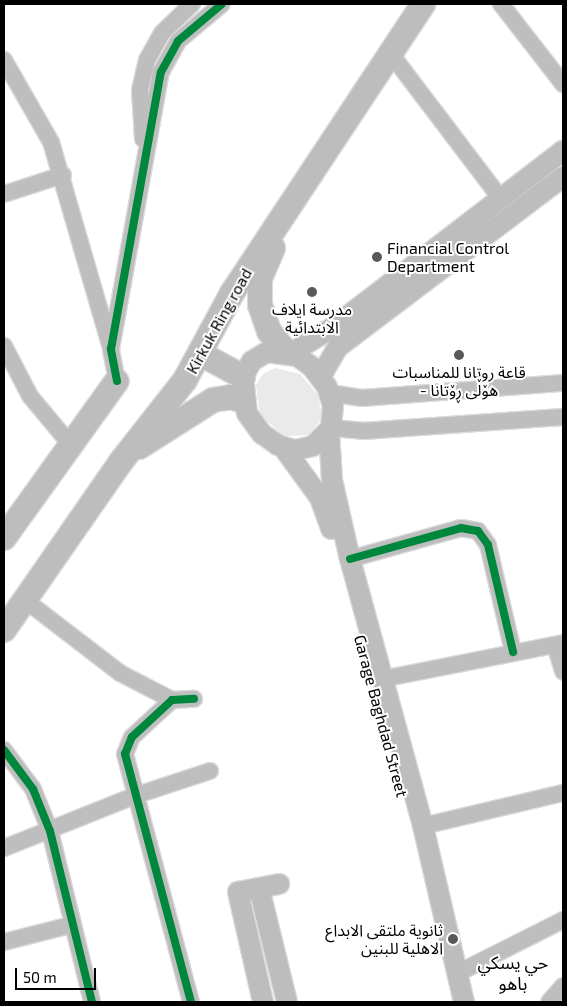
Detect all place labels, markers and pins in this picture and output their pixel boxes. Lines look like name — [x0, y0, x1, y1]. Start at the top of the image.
place label: Financial Control Department — [387, 238, 510, 276]
marker: Financial Control Department — [371, 251, 383, 263]
marker: مدرسة ايلاف الابتدائية — [306, 286, 318, 298]
place label: مدرسة ايلاف الابتدائية — [272, 299, 352, 337]
marker: قاعة روتانا للمناسبات - هۆڵی ڕۆتانا — [453, 349, 465, 361]
place label: قاعة روتانا للمناسبات - هۆڵی ڕۆتانا — [392, 362, 526, 400]
place label: ثانوية ملتقى الابداع الاهلية للبنين — [325, 920, 443, 958]
marker: ثانوية ملتقى الابداع الاهلية للبنين — [447, 933, 459, 945]

